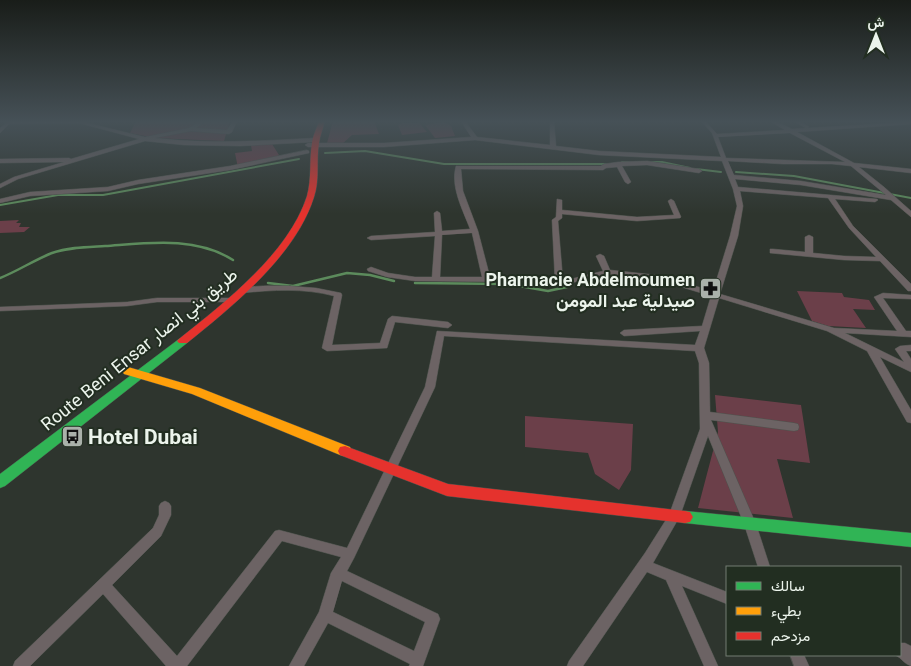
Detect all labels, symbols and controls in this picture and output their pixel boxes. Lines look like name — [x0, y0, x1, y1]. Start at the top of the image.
north arrow — [851, 10, 901, 60]
text: ش — [868, 14, 885, 31]
street label: Route Beni Ensar طريق بني انصار — [37, 263, 244, 439]
place label: Pharmacie Abdelmoumen صيدلية عبد المومن — [485, 269, 695, 312]
pharmacy icon: Pharmacie Abdelmoumen صيدلية عبد المومن — [699, 277, 723, 301]
bus stop icon: Hotel Dubai — [60, 425, 84, 449]
place label: Hotel Dubai — [88, 425, 198, 449]
legend — [726, 566, 901, 656]
text: سالك — [771, 577, 805, 595]
text: بطيء — [771, 602, 801, 624]
text: مزدحم — [771, 627, 810, 646]

